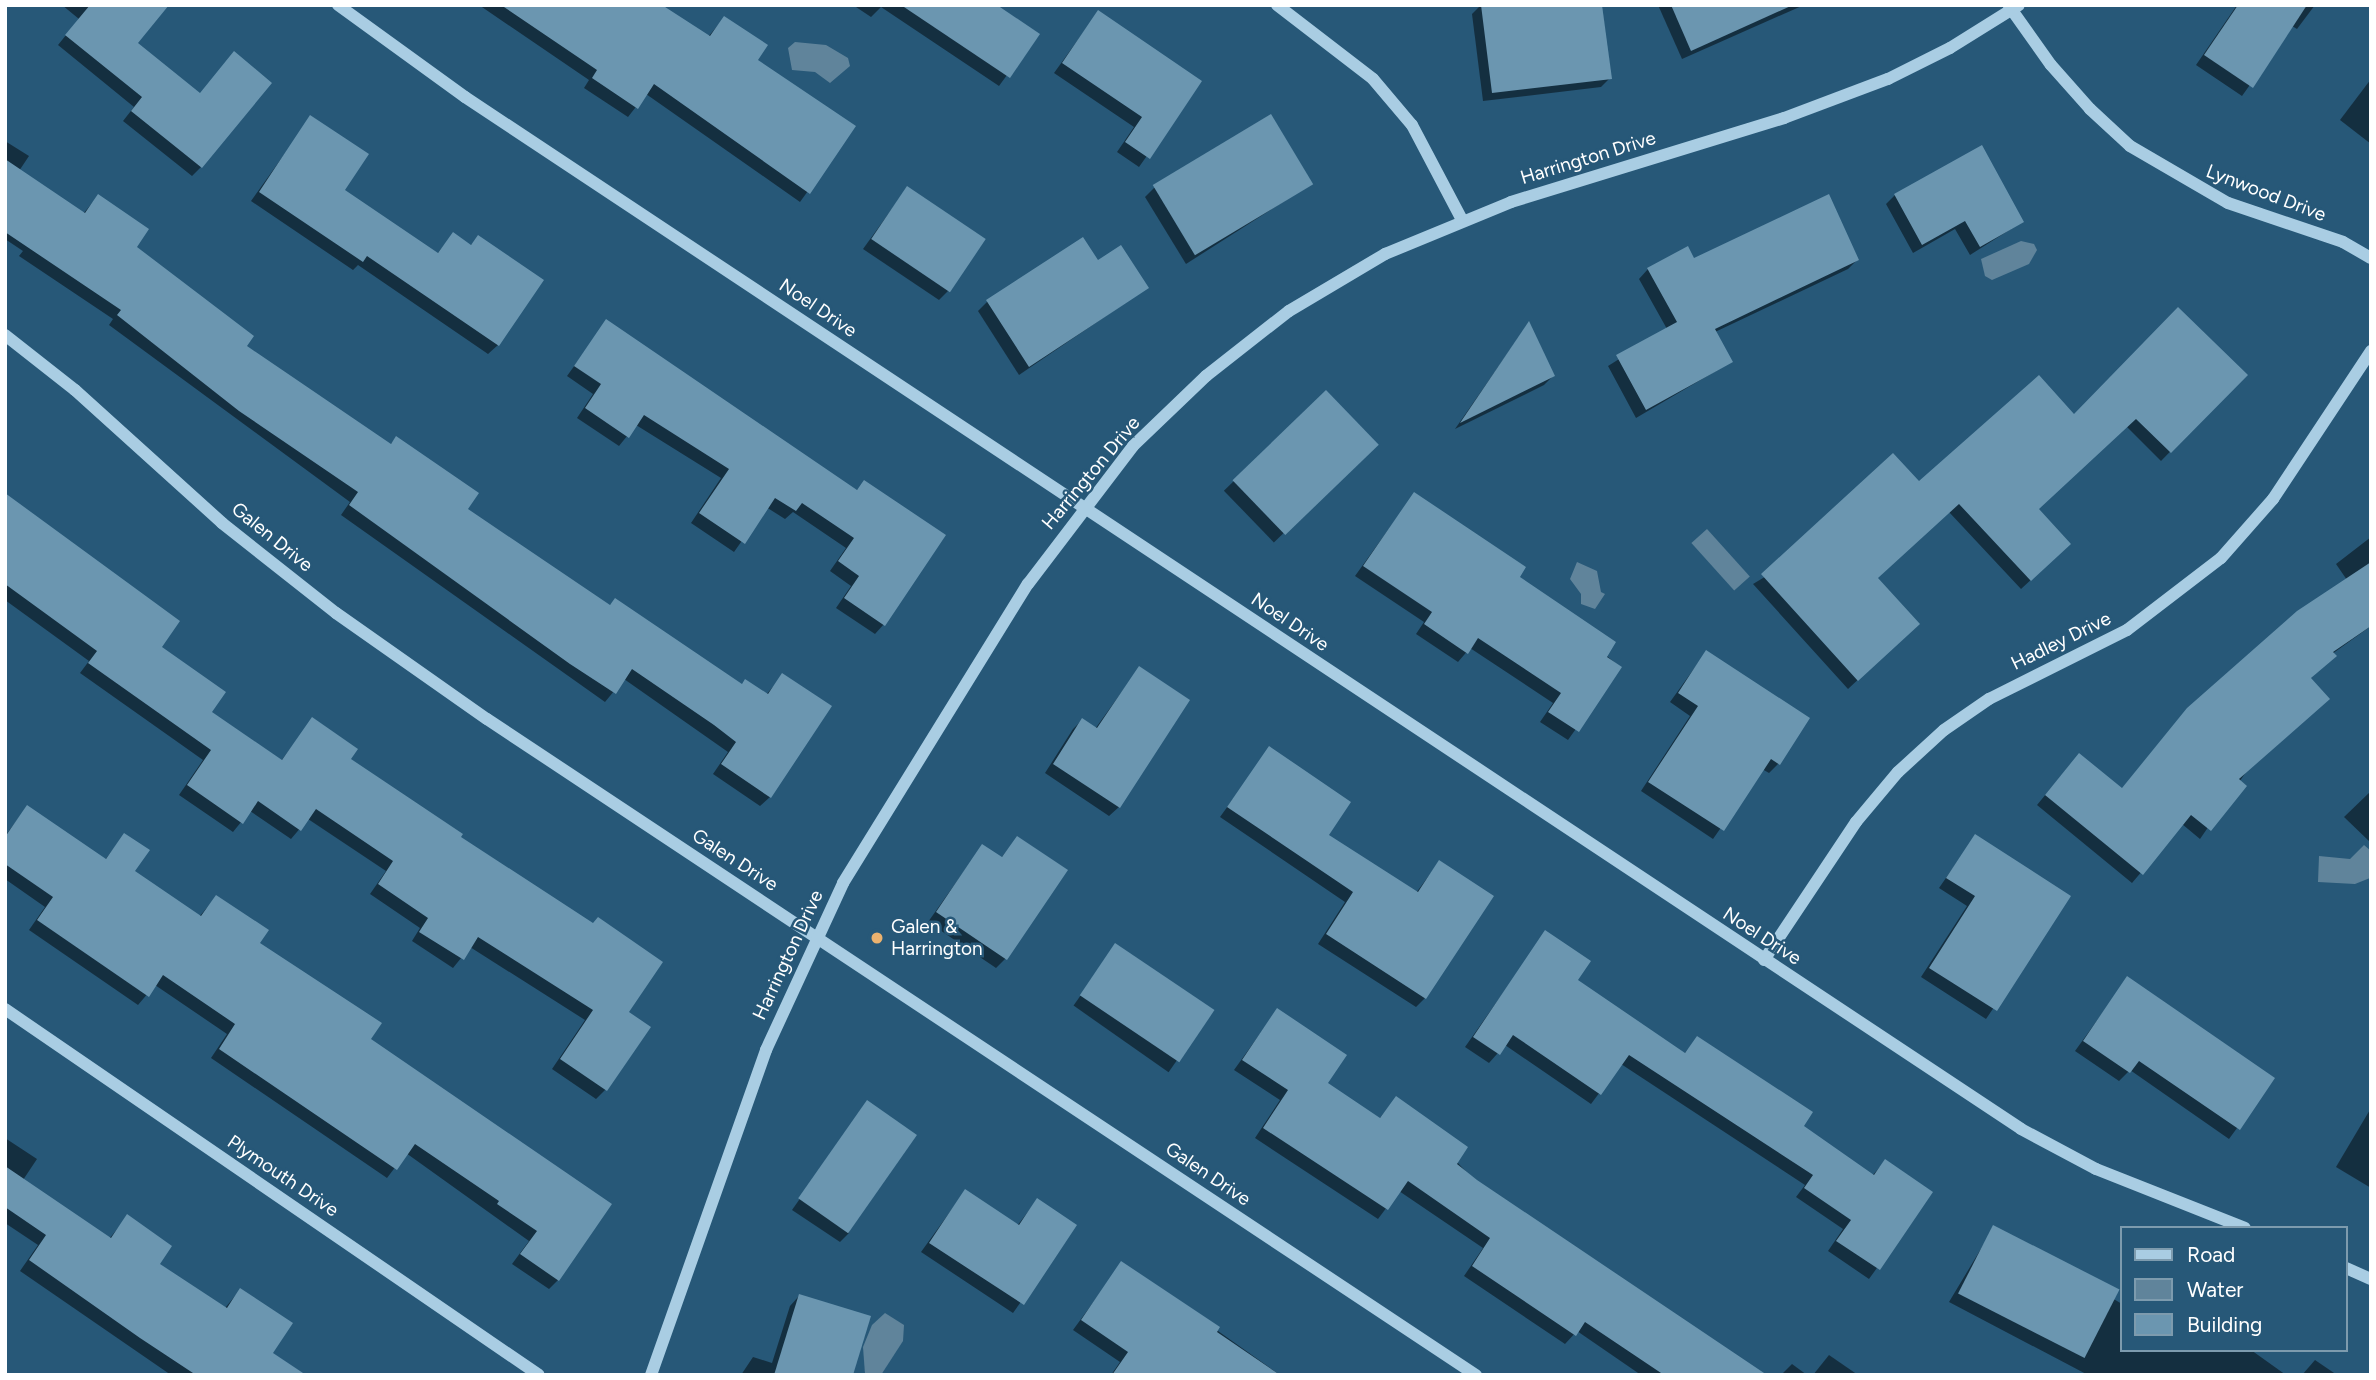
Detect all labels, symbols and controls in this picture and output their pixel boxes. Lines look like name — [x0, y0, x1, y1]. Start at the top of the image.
street label: Harrington Drive — [1518, 127, 1658, 189]
street label: Lynwood Drive — [2203, 160, 2329, 226]
street label: Noel Drive — [775, 274, 861, 342]
street label: Harrington Drive — [1037, 412, 1145, 534]
street label: Galen Drive — [227, 497, 317, 577]
street label: Noel Drive — [1247, 588, 1333, 656]
street label: Hadley Drive — [2007, 607, 2115, 675]
street label: Galen Drive — [688, 824, 782, 896]
street label: Harrington Drive — [748, 887, 828, 1023]
street label: Noel Drive — [1719, 902, 1805, 970]
place label: Galen & Harrington — [891, 916, 983, 960]
marker: Galen & Harrington — [869, 930, 885, 946]
street label: Plymouth Drive — [223, 1130, 343, 1222]
street label: Galen Drive — [1161, 1137, 1255, 1211]
legend — [2120, 1226, 2348, 1352]
text: Road — [2187, 1242, 2235, 1267]
text: Water — [2187, 1277, 2243, 1302]
text: Building — [2187, 1312, 2262, 1337]

